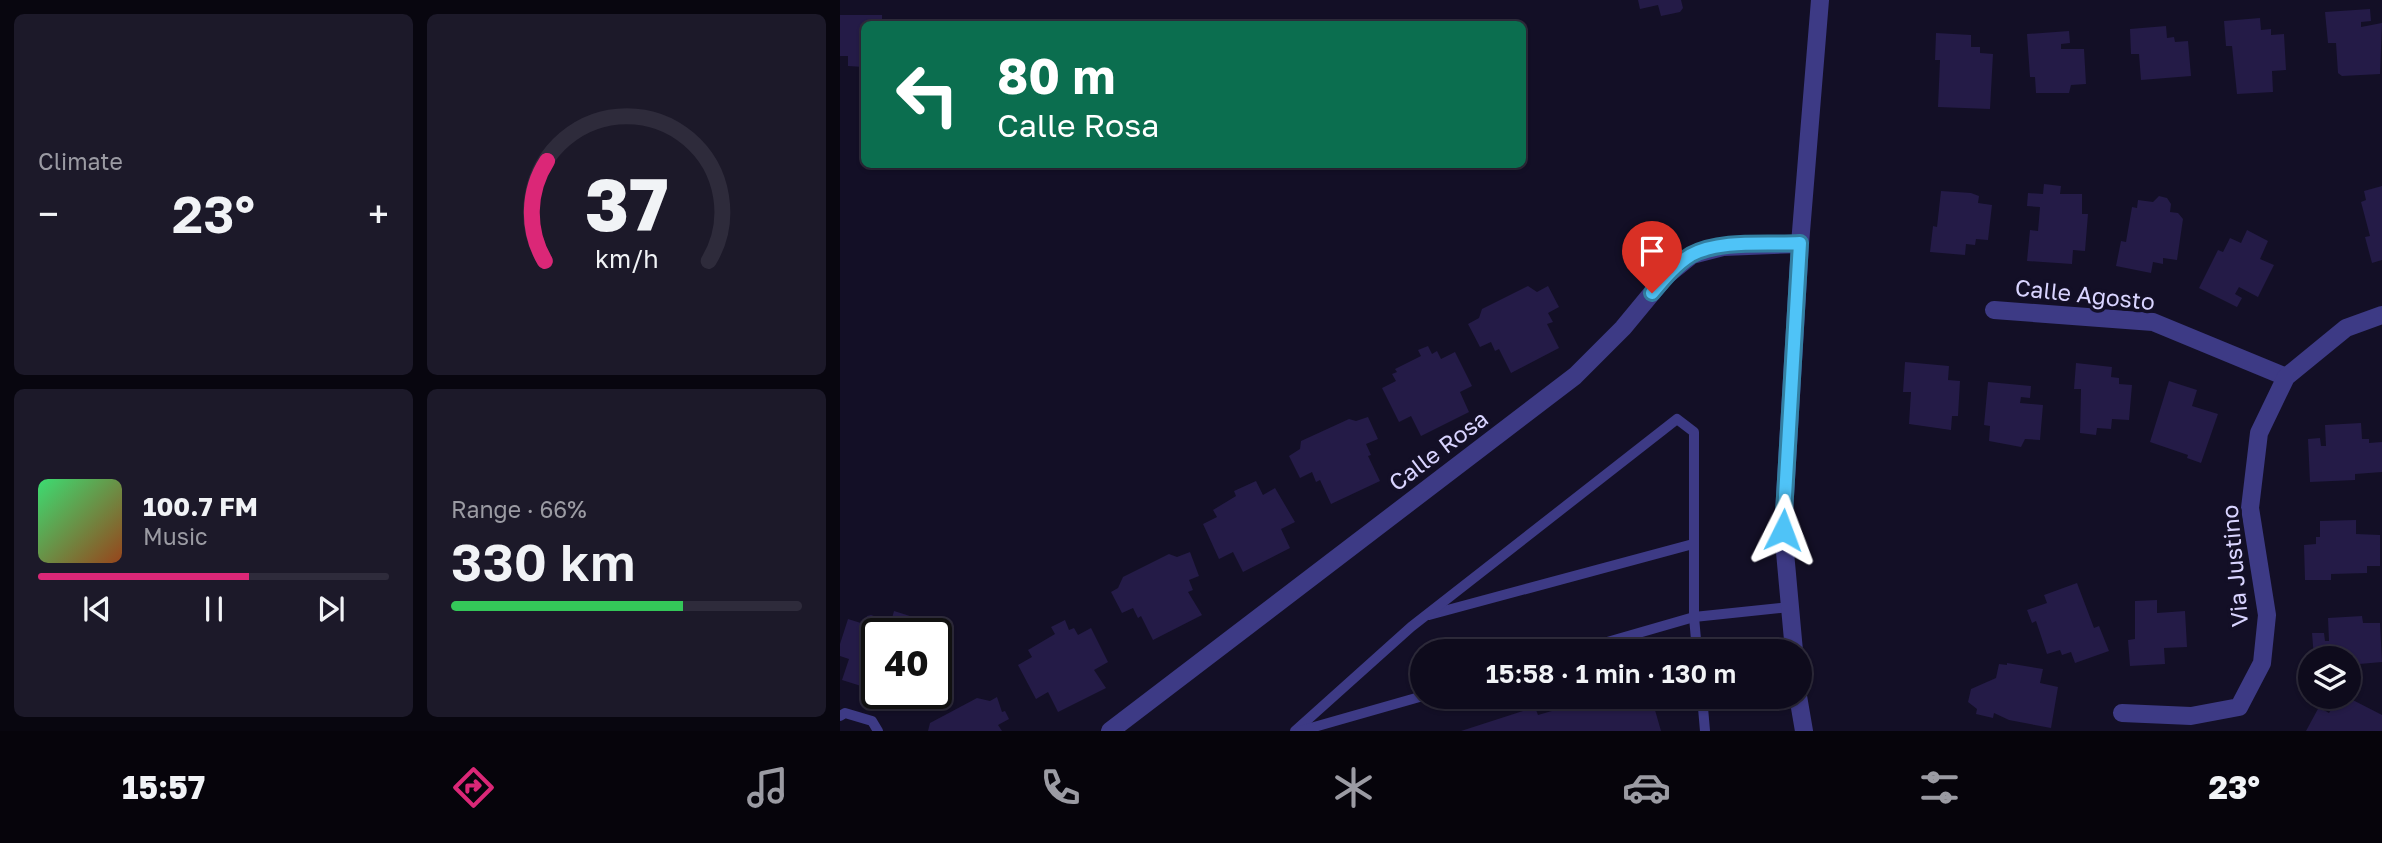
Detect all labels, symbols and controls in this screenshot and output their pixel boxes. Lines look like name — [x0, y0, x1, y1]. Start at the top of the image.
text: 80 m — [997, 46, 1115, 105]
icon: left — [882, 49, 973, 140]
text: Calle Rosa — [997, 106, 1159, 144]
text: Climate — [38, 147, 123, 175]
text: 37 — [584, 160, 669, 247]
text: 23° — [172, 182, 255, 244]
text: − — [38, 191, 59, 236]
text: + — [368, 191, 389, 236]
pin — [1622, 221, 1682, 293]
icon: arrive — [1633, 232, 1671, 270]
text: km/h — [595, 242, 658, 273]
street label: Calle Agosto — [2014, 273, 2156, 315]
street label: Calle Rosa — [1383, 404, 1493, 496]
text: 100.7 FM — [143, 491, 258, 522]
position arrow — [1746, 493, 1820, 567]
text: Range · 66% — [451, 495, 587, 523]
street label: Via Justino — [2215, 504, 2253, 628]
text: Music — [143, 522, 208, 550]
text: 330 km — [451, 530, 635, 592]
icon: previous — [78, 590, 116, 628]
icon: pause — [195, 590, 233, 628]
icon: next — [312, 590, 350, 628]
speed limit sign: 40 — [861, 618, 952, 709]
map controls — [2298, 646, 2361, 709]
button: layers — [2298, 646, 2361, 709]
text: 15:58 · 1 min · 130 m — [1486, 658, 1736, 689]
icon: directions — [449, 763, 498, 812]
icon: music — [743, 763, 792, 812]
icon: phone — [1036, 763, 1085, 812]
icon: climate — [1329, 763, 1378, 812]
icon: car — [1622, 763, 1671, 812]
icon: filters — [1915, 763, 1964, 812]
text: 15:57 — [122, 768, 205, 806]
text: 23° — [2208, 768, 2260, 806]

